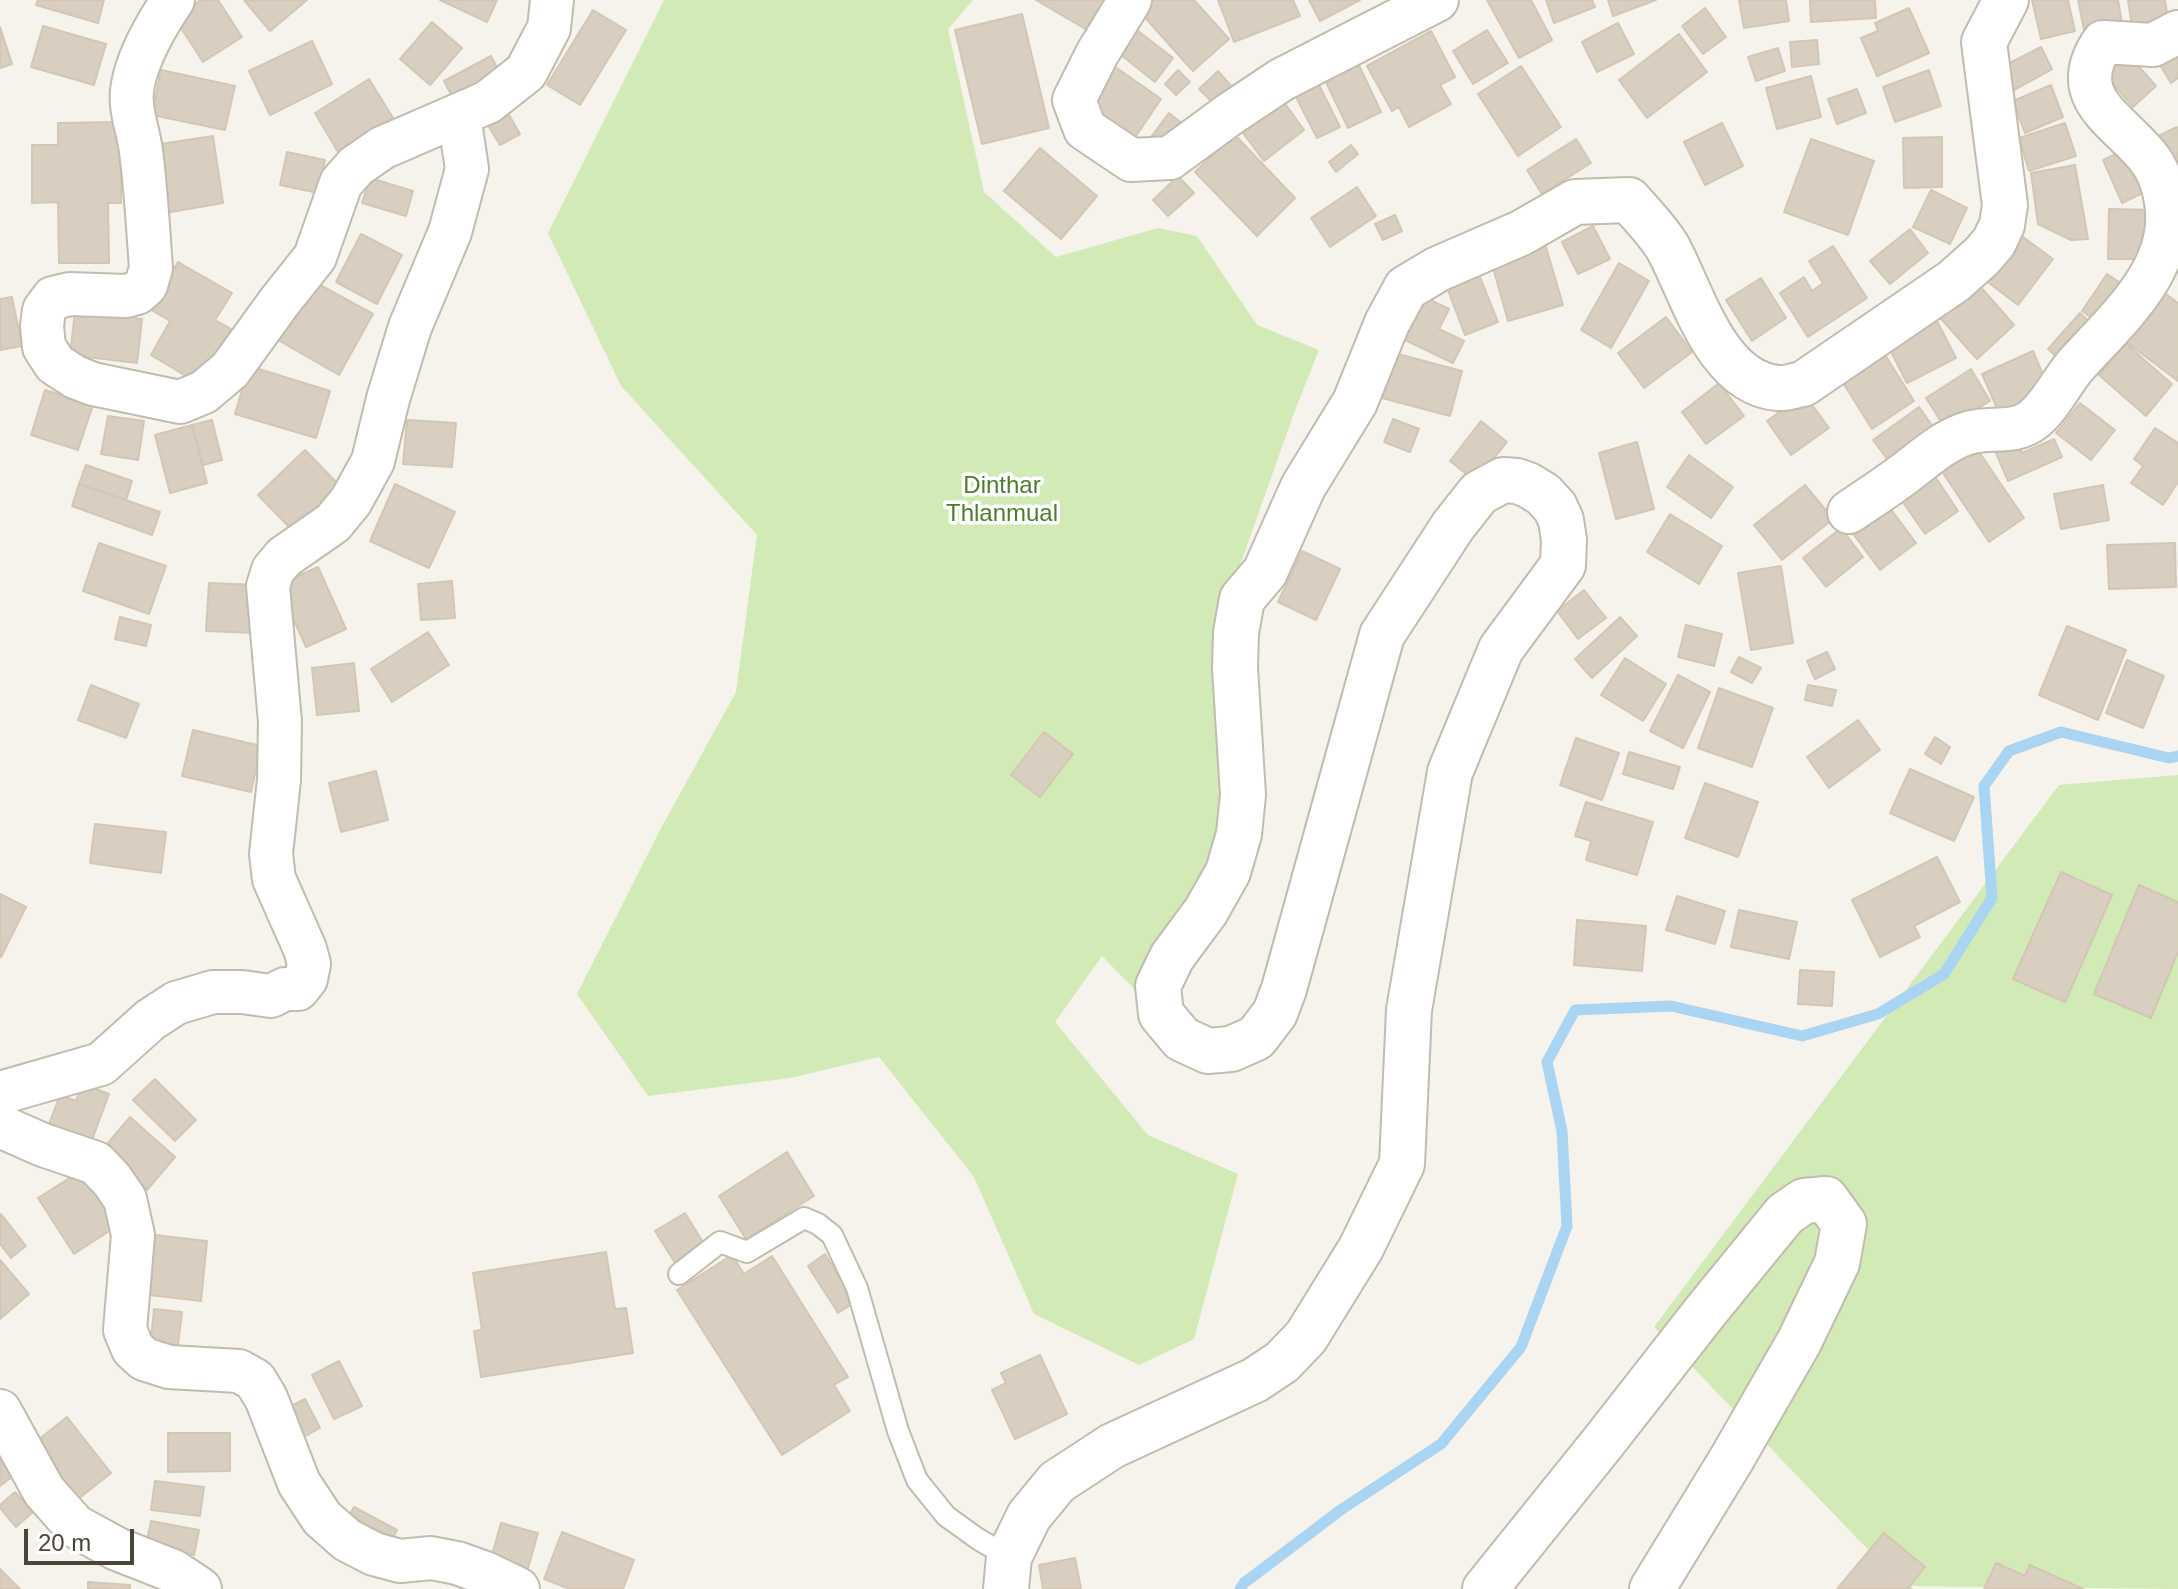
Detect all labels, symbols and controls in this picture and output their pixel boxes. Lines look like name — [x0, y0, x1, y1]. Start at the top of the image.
park label: Dinthar Thlanmual — [946, 472, 1058, 528]
scale bar — [28, 1513, 138, 1563]
text: 20 m — [38, 1529, 91, 1556]

